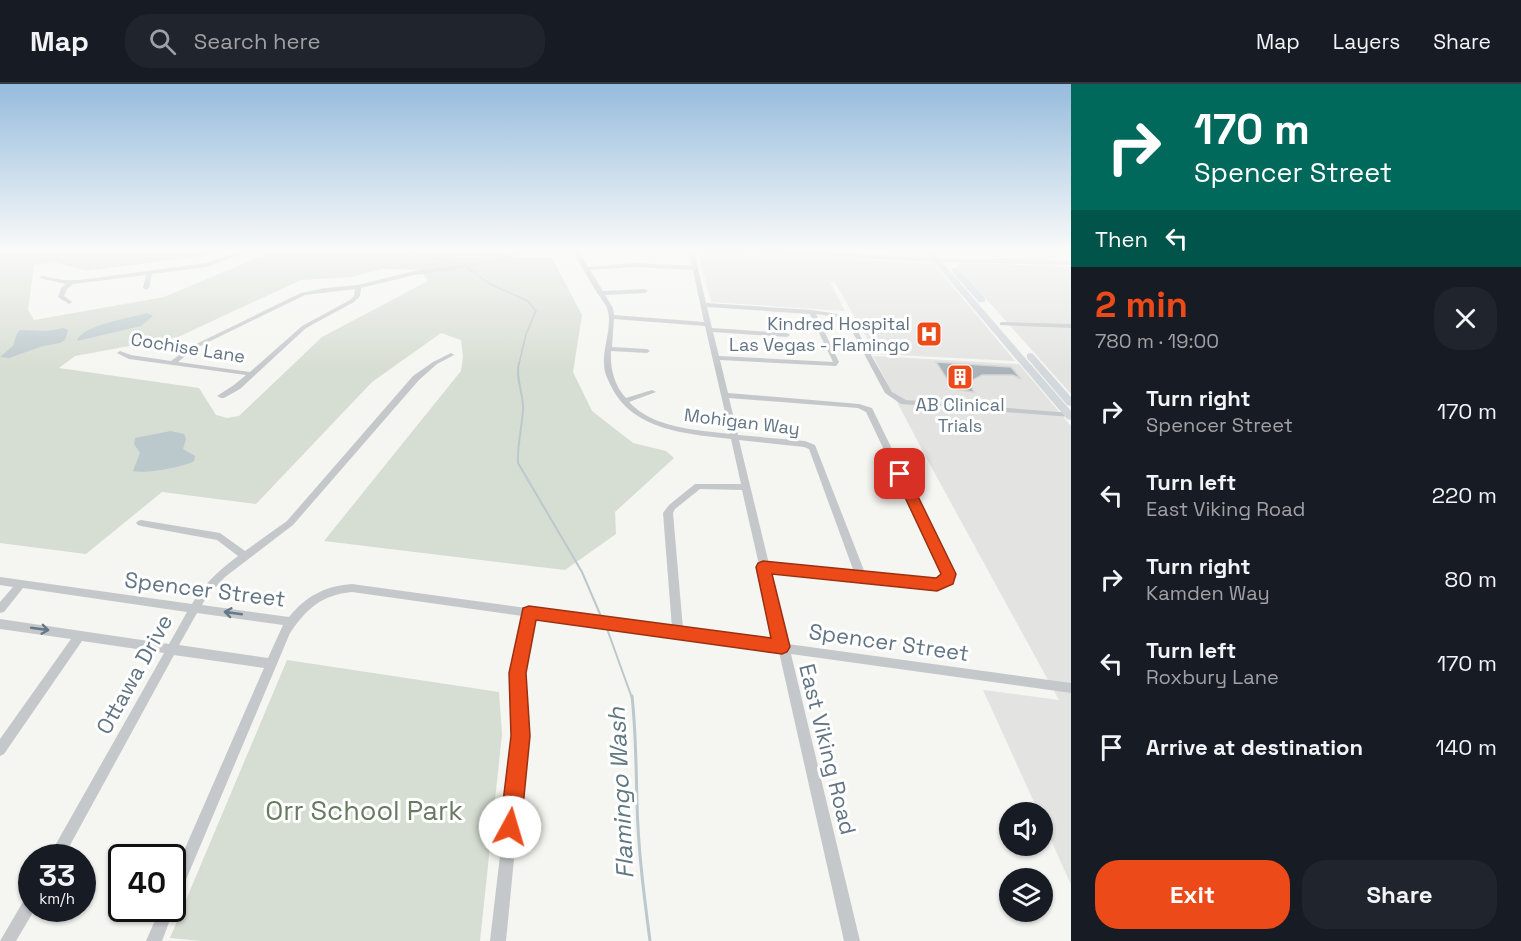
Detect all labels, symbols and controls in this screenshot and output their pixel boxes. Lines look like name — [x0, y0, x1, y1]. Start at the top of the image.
search box — [125, 14, 545, 68]
text: Map — [30, 23, 89, 59]
icon: search — [146, 25, 179, 58]
text: Search here — [194, 27, 321, 55]
text: Map — [1256, 28, 1300, 55]
text: Layers — [1333, 28, 1400, 55]
text: Share — [1433, 28, 1491, 55]
text: 170 m — [1194, 103, 1310, 156]
icon: right — [1095, 108, 1173, 186]
text: Spencer Street — [1194, 155, 1392, 190]
icon: left — [1160, 222, 1193, 255]
text: Then — [1095, 225, 1148, 253]
text: 2 min — [1095, 282, 1188, 328]
button: close — [1434, 287, 1497, 350]
place label: Kindred Hospital Las Vegas - Flamingo — [729, 312, 910, 356]
hospital icon: Kindred Hospital Las Vegas - Flamingo — [914, 319, 944, 349]
street label: Cochise Lane — [129, 327, 247, 368]
text: 780 m · 19:00 — [1095, 328, 1219, 354]
building icon: AB Clinical Trials — [945, 362, 975, 392]
text: Turn right — [1146, 384, 1251, 412]
place label: AB Clinical Trials — [915, 393, 1005, 437]
icon: right — [1095, 395, 1128, 428]
text: 170 m — [1437, 397, 1497, 425]
street label: Mohigan Way — [683, 403, 801, 440]
text: Spencer Street — [1146, 412, 1293, 438]
pin — [874, 448, 925, 499]
icon: arrive — [883, 457, 916, 490]
text: Turn left — [1146, 468, 1236, 496]
icon: left — [1095, 479, 1128, 512]
text: 220 m — [1432, 481, 1497, 509]
text: East Viking Road — [1146, 496, 1305, 522]
text: Turn right — [1146, 552, 1251, 580]
icon: right — [1095, 563, 1128, 596]
street label: Spencer Street — [123, 565, 287, 613]
text: 80 m — [1445, 565, 1497, 593]
text: Kamden Way — [1146, 580, 1270, 606]
one-way arrow — [224, 608, 244, 619]
street label: Ottawa Drive — [90, 609, 178, 739]
street label: Spencer Street — [807, 617, 971, 667]
one-way arrow — [29, 624, 49, 635]
text: Turn left — [1146, 636, 1236, 664]
icon: left — [1095, 647, 1128, 680]
text: 170 m — [1437, 649, 1497, 677]
street label: East Viking Road — [793, 661, 863, 837]
text: Roxbury Lane — [1146, 664, 1279, 690]
water label: Flamingo Wash — [600, 705, 640, 880]
icon: arrive — [1095, 731, 1128, 764]
text: Arrive at destination — [1146, 733, 1363, 761]
text: 140 m — [1435, 733, 1497, 761]
park label: Orr School Park — [265, 793, 463, 828]
position arrow — [478, 795, 542, 859]
map controls — [999, 802, 1053, 922]
button: sound — [999, 802, 1053, 856]
speed limit sign: 40 — [108, 844, 186, 922]
text: 33 — [39, 856, 75, 895]
button: Exit — [1095, 860, 1290, 929]
button: Share — [1302, 860, 1497, 929]
button: layers — [999, 868, 1053, 922]
text: km/h — [39, 889, 75, 908]

